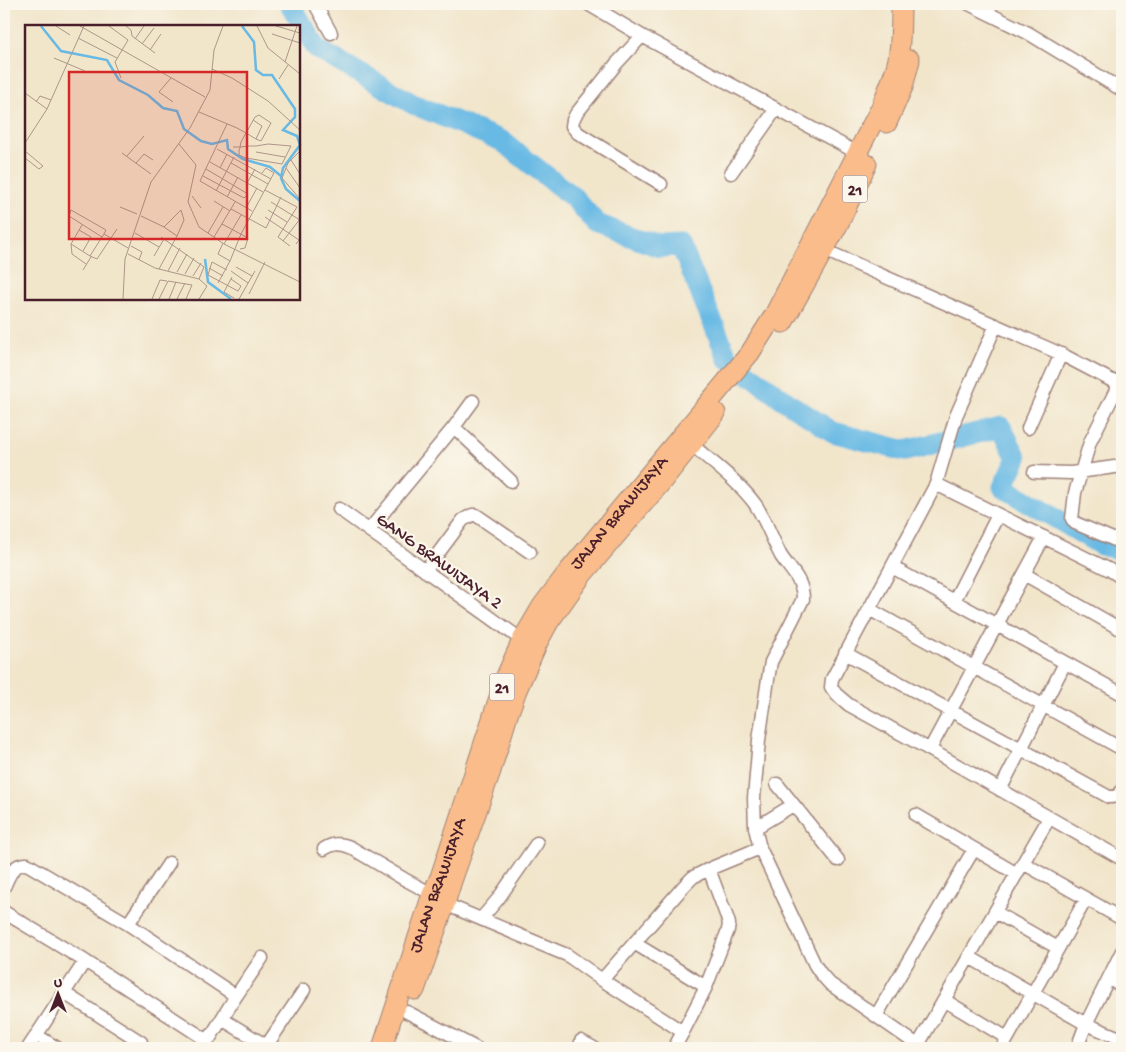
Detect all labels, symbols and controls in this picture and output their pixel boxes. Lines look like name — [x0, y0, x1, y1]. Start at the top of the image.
inset map — [25, 25, 300, 300]
road number: 21 — [842, 175, 868, 202]
street label: JALAN BRAWIJAYA — [566, 451, 674, 575]
street label: GANG BRAWIJAYA 2 — [372, 509, 506, 615]
road number: 21 — [490, 674, 514, 700]
street label: JALAN BRAWIJAYA — [406, 814, 472, 956]
north arrow — [32, 970, 82, 1020]
text: U — [54, 975, 62, 992]

